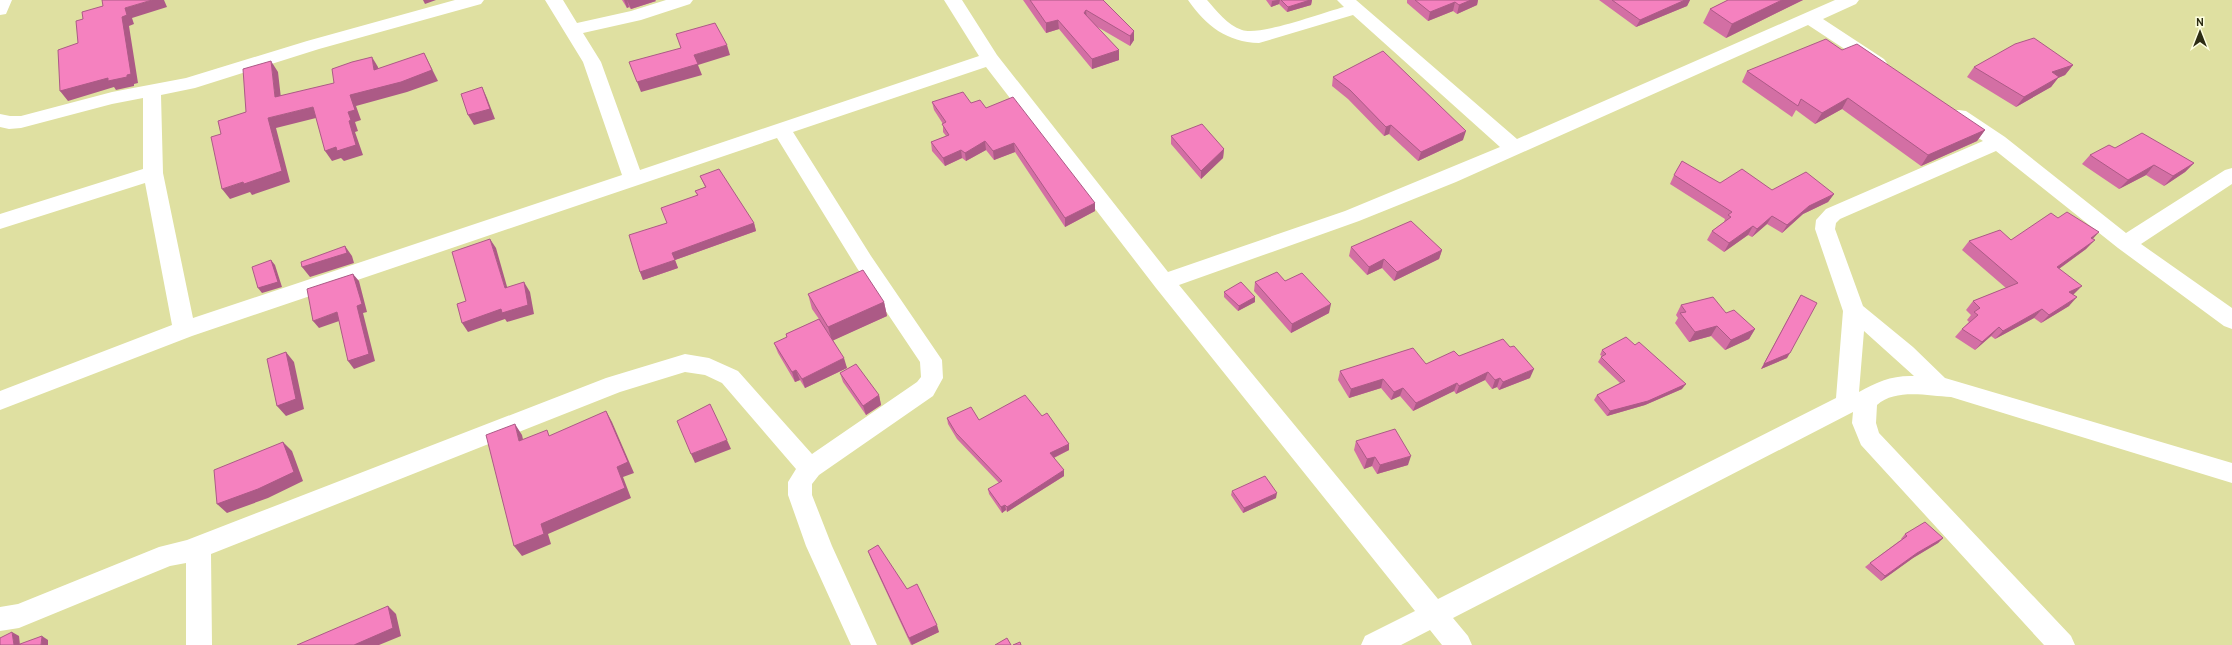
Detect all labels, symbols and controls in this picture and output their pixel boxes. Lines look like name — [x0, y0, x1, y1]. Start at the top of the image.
north arrow — [2180, 12, 2220, 52]
text: N — [2196, 16, 2204, 30]

